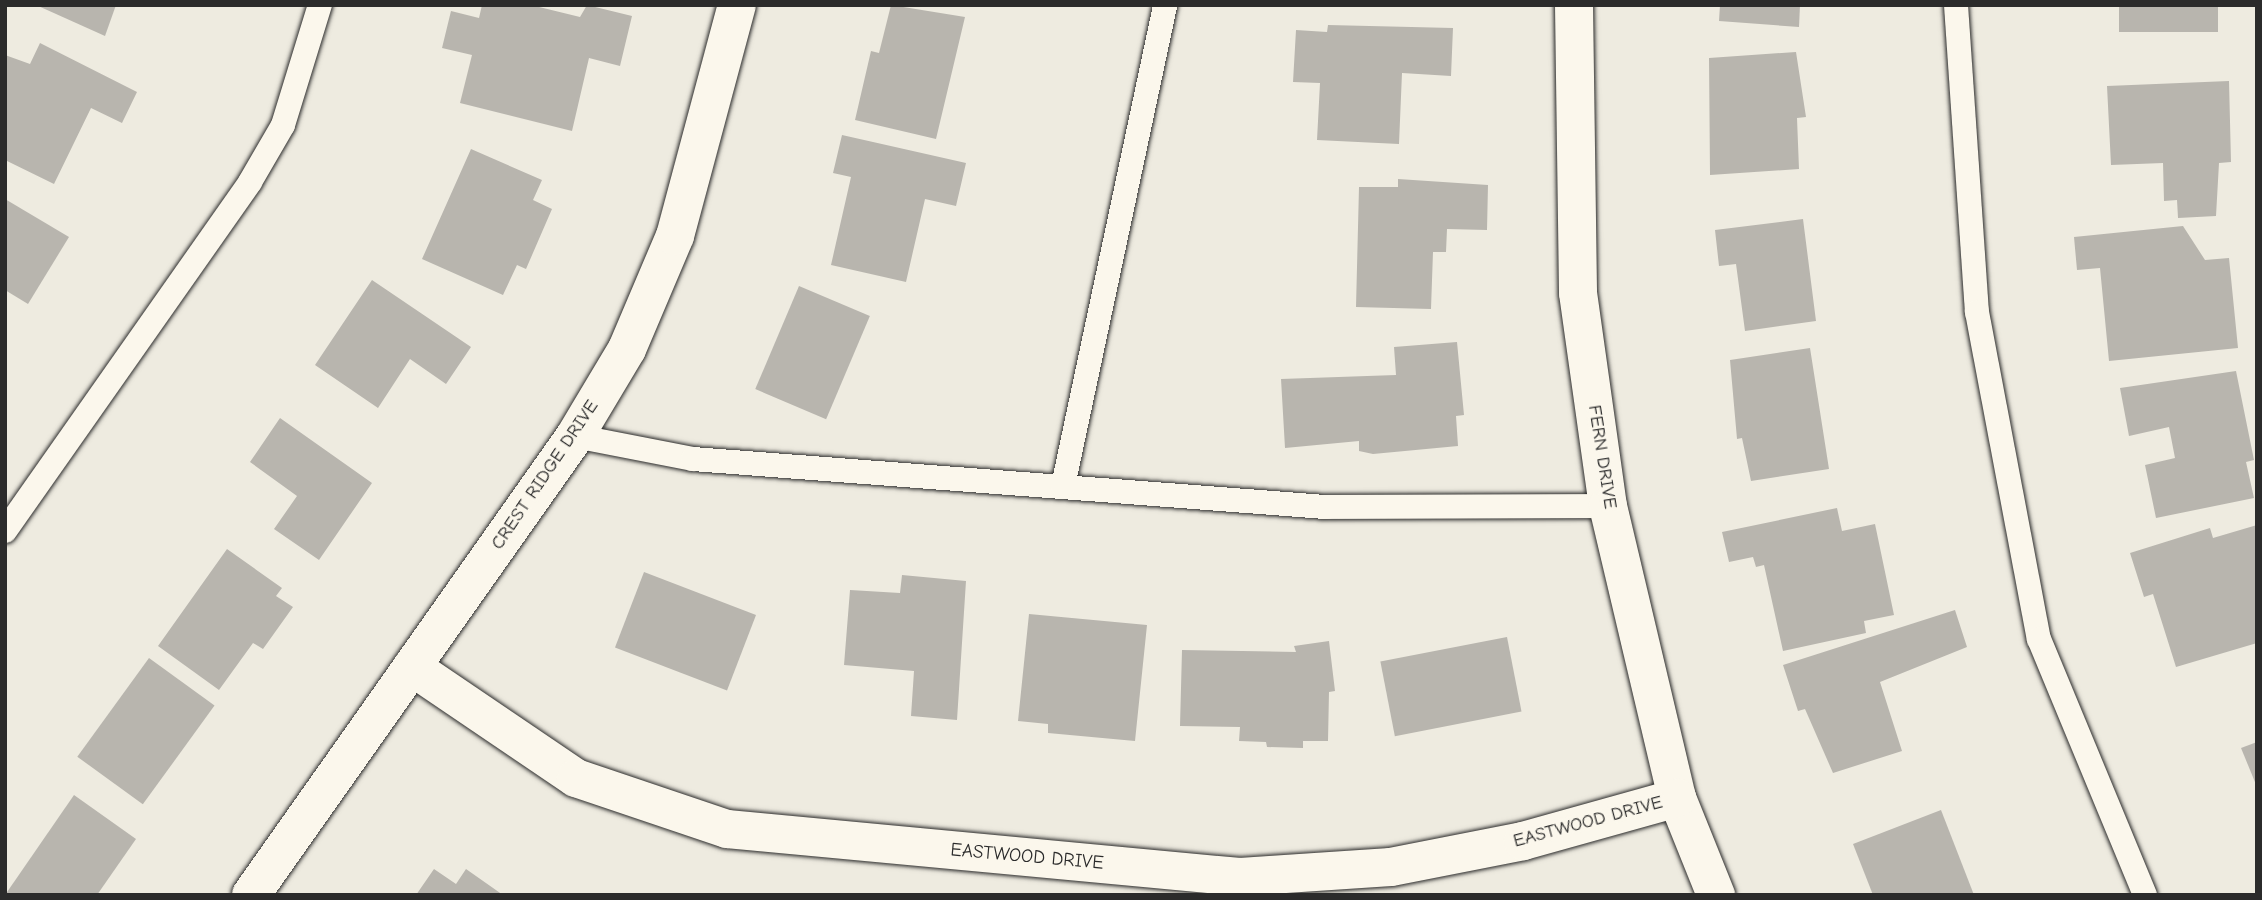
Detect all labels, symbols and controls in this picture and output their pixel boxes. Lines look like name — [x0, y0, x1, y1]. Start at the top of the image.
street label: CREST RIDGE DRIVE — [486, 396, 604, 554]
street label: FERN DRIVE — [1583, 403, 1621, 511]
street label: EASTWOOD DRIVE — [1511, 791, 1665, 853]
street label: EASTWOOD DRIVE — [949, 839, 1105, 875]

